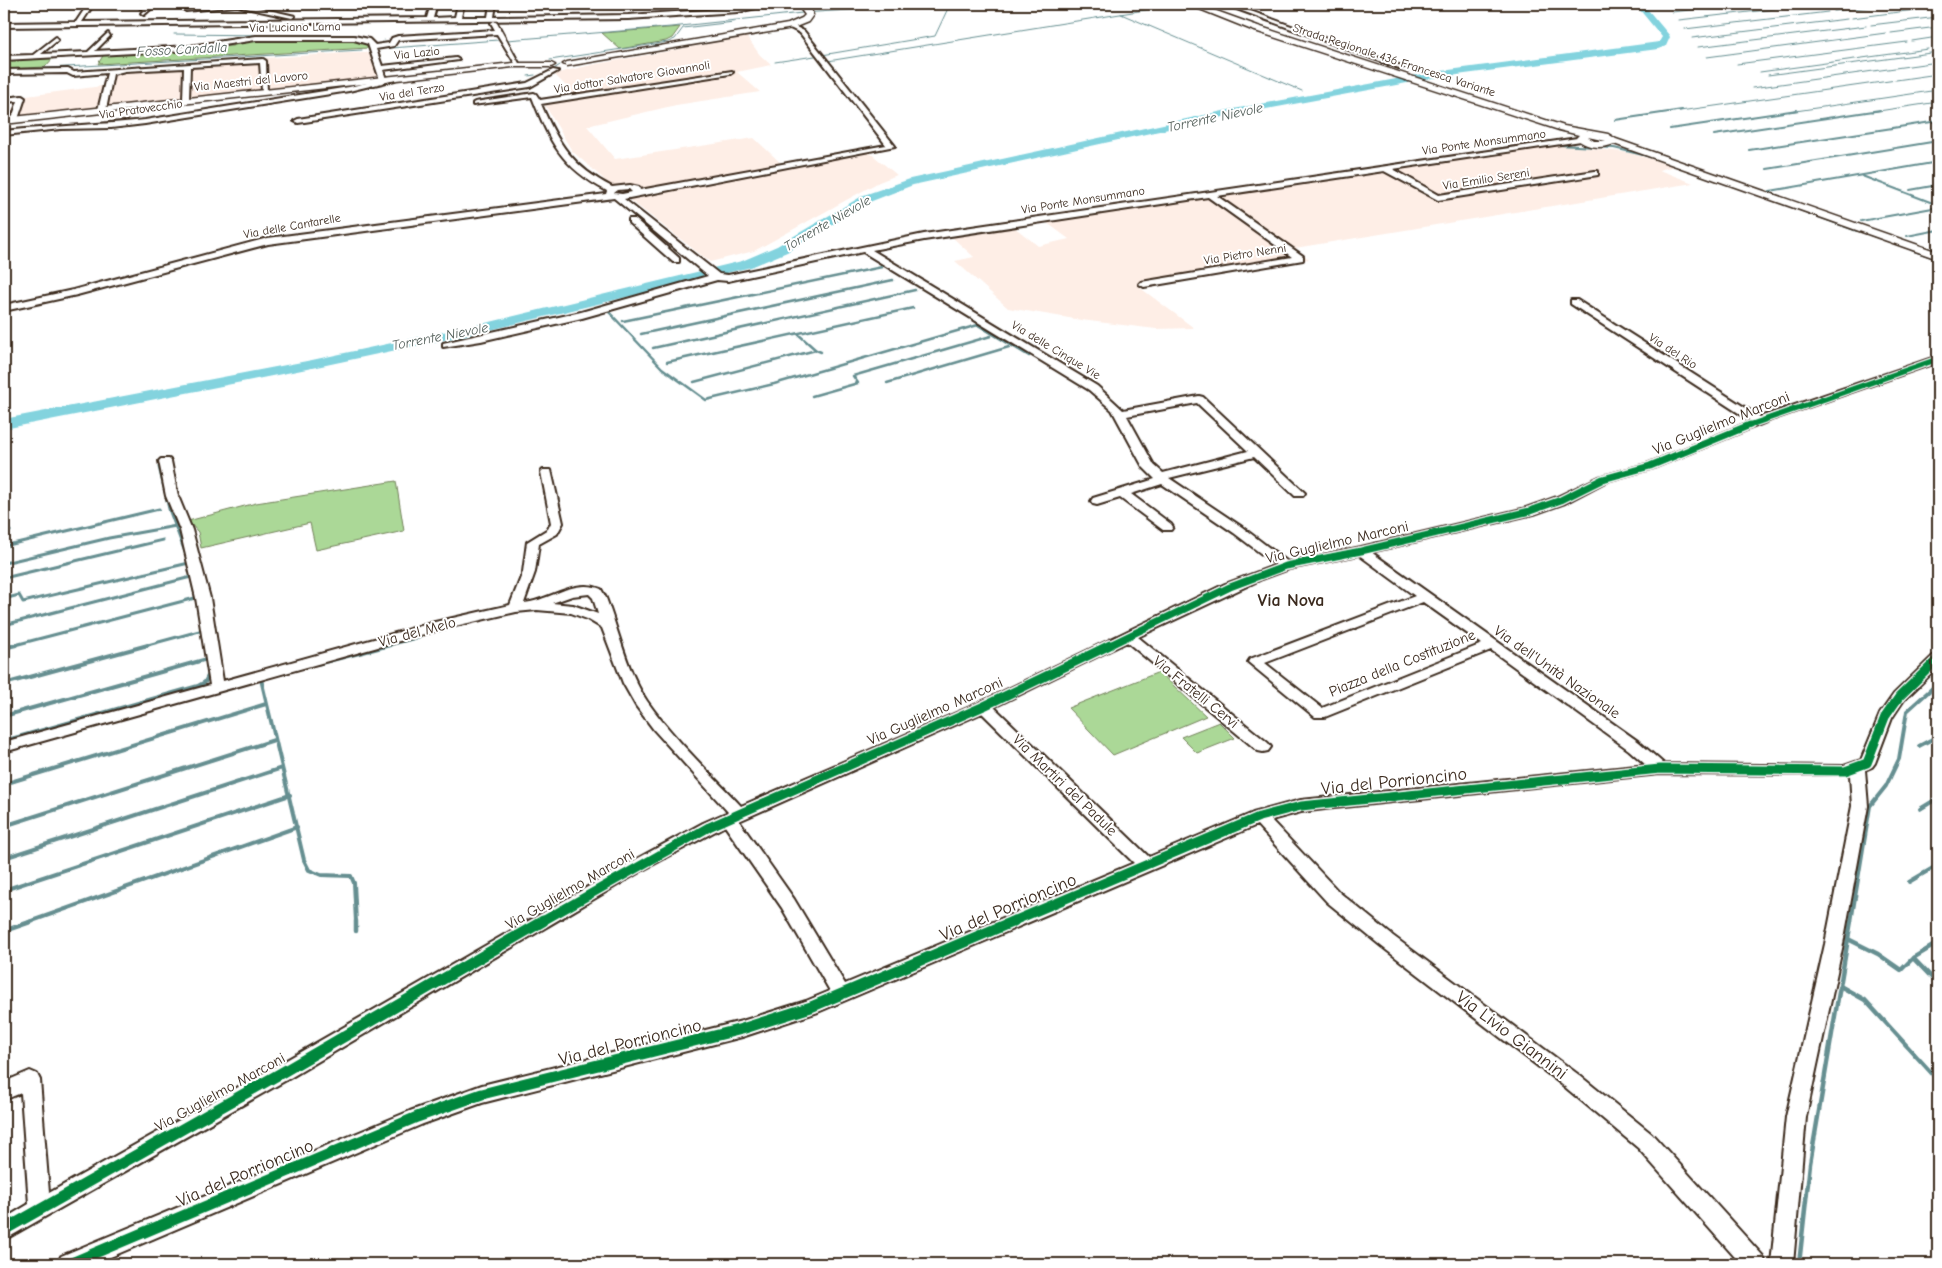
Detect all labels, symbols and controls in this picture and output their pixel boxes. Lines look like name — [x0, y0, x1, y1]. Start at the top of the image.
street label: Via Luciano Lama — [249, 19, 341, 35]
street label: Strada Regionale 436 Francesca Variante — [1291, 21, 1497, 99]
water label: Fosso Candalla — [136, 39, 228, 60]
street label: Via Lazio — [394, 44, 440, 62]
street label: Via dottor Salvatore Giovannoli — [553, 58, 711, 96]
street label: Via Maestri del Lavoro — [193, 68, 309, 94]
street label: Via del Terzo — [378, 80, 446, 104]
street label: Via Pratovecchio — [98, 96, 184, 122]
water label: Torrente Nievole — [1166, 99, 1265, 136]
street label: Via Ponte Monsummano — [1421, 126, 1547, 158]
street label: Via Emilio Sereni — [1442, 165, 1530, 193]
street label: Via Ponte Monsummano — [1020, 183, 1146, 217]
water label: Torrente Nievole — [781, 192, 874, 255]
street label: Via delle Cantarelle — [242, 211, 342, 241]
street label: Via Pietro Nenni — [1203, 241, 1287, 267]
street label: Via delle Cinque Vie — [1009, 318, 1103, 382]
water label: Torrente Nievole — [391, 319, 490, 354]
street label: Via del Rio — [1646, 330, 1700, 372]
street label: Via Guglielmo Marconi — [1650, 387, 1792, 459]
street label: Via Guglielmo Marconi — [1264, 517, 1410, 567]
district label: Via Nova — [1257, 590, 1325, 611]
street label: Via del Melo — [376, 613, 458, 651]
street label: Via dell'Unità Nazionale — [1490, 622, 1624, 723]
street label: Piazza della Costituzione — [1326, 625, 1478, 701]
street label: Via Fratelli Cervi — [1150, 652, 1242, 732]
street label: Via Guglielmo Marconi — [865, 673, 1005, 749]
street label: Via Martiri del Padule — [1009, 731, 1121, 840]
street label: Via del Porrioncino — [1320, 763, 1468, 800]
street label: Via Guglielmo Marconi — [502, 845, 638, 933]
street label: Via del Porrioncino — [937, 869, 1080, 946]
street label: Via Livio Giannini — [1452, 987, 1571, 1084]
street label: Via del Porrioncino — [557, 1015, 704, 1070]
street label: Via Guglielmo Marconi — [152, 1049, 288, 1135]
street label: Via del Porrioncino — [174, 1135, 317, 1212]

